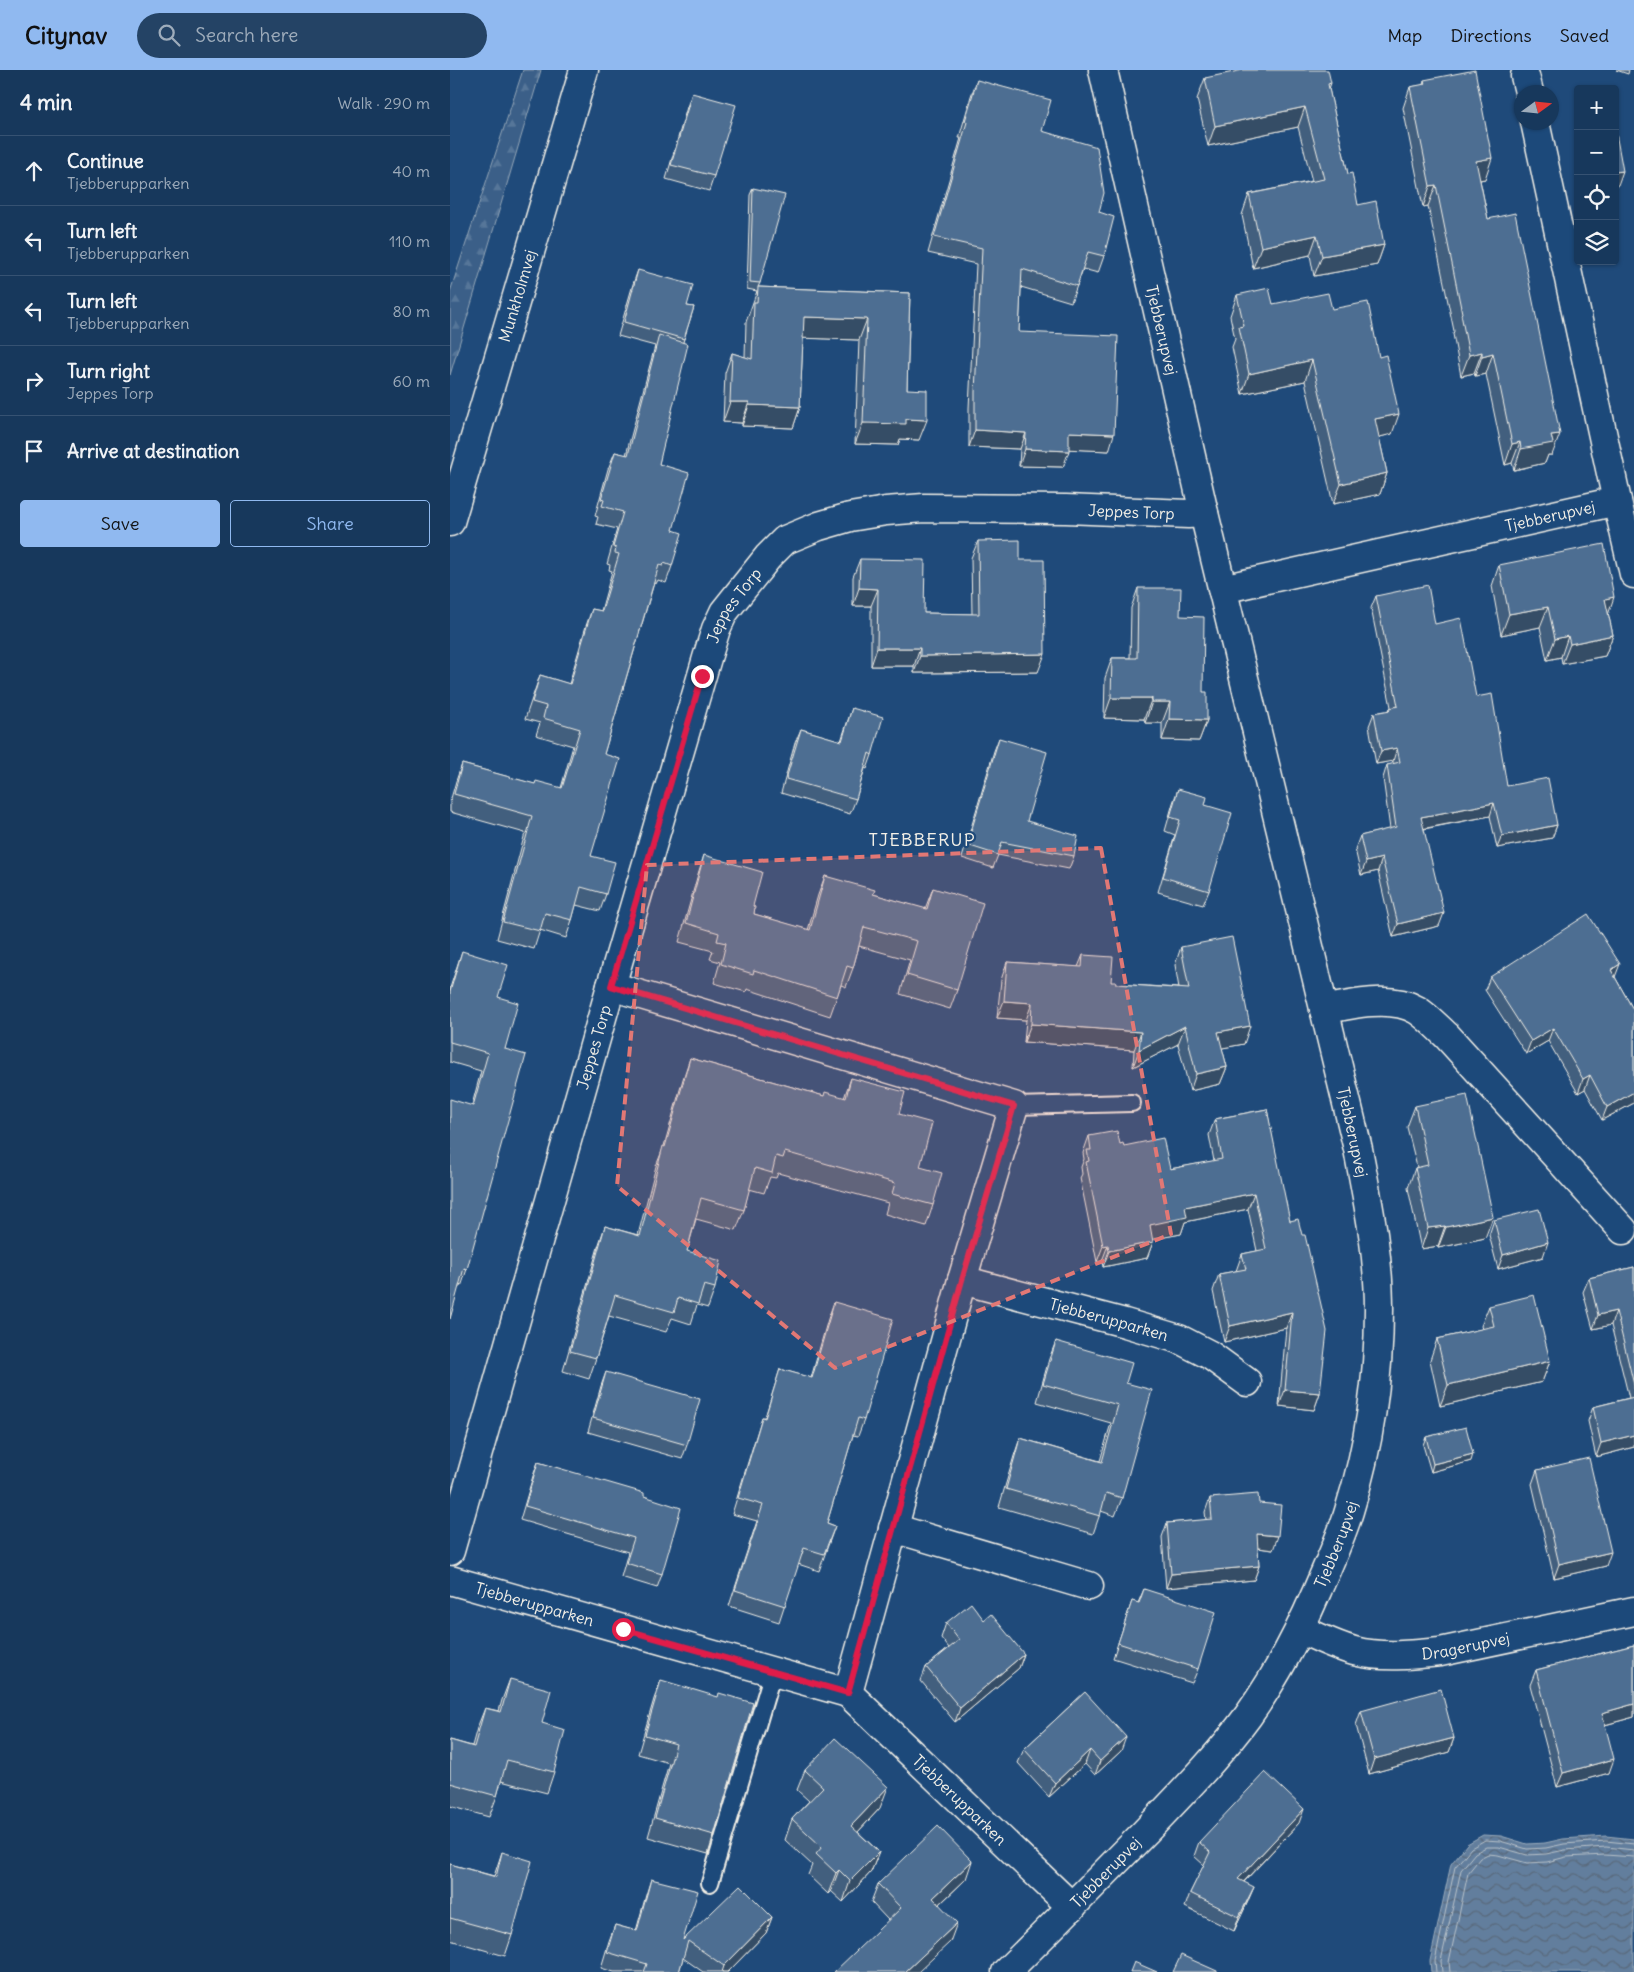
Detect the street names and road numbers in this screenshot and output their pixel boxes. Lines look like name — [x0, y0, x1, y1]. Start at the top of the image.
street label: Munkholmvej — [494, 247, 540, 344]
street label: Tjebberupvej — [1142, 283, 1182, 377]
street label: Tjebberupvej — [1503, 496, 1597, 536]
street label: Jeppes Torp — [1088, 500, 1175, 523]
street label: Jeppes Torp — [702, 564, 766, 645]
street label: Jeppes Torp — [572, 1003, 615, 1092]
street label: Tjebberupvej — [1334, 1085, 1372, 1179]
street label: Tjebberupparken — [1047, 1293, 1171, 1345]
street label: Tjebberupvej — [1310, 1498, 1362, 1591]
street label: Tjebberupparken — [473, 1578, 596, 1630]
street label: Dragerupvej — [1421, 1628, 1511, 1664]
street label: Tjebberupparken — [908, 1750, 1011, 1849]
street label: Tjebberupvej — [1066, 1832, 1145, 1912]

